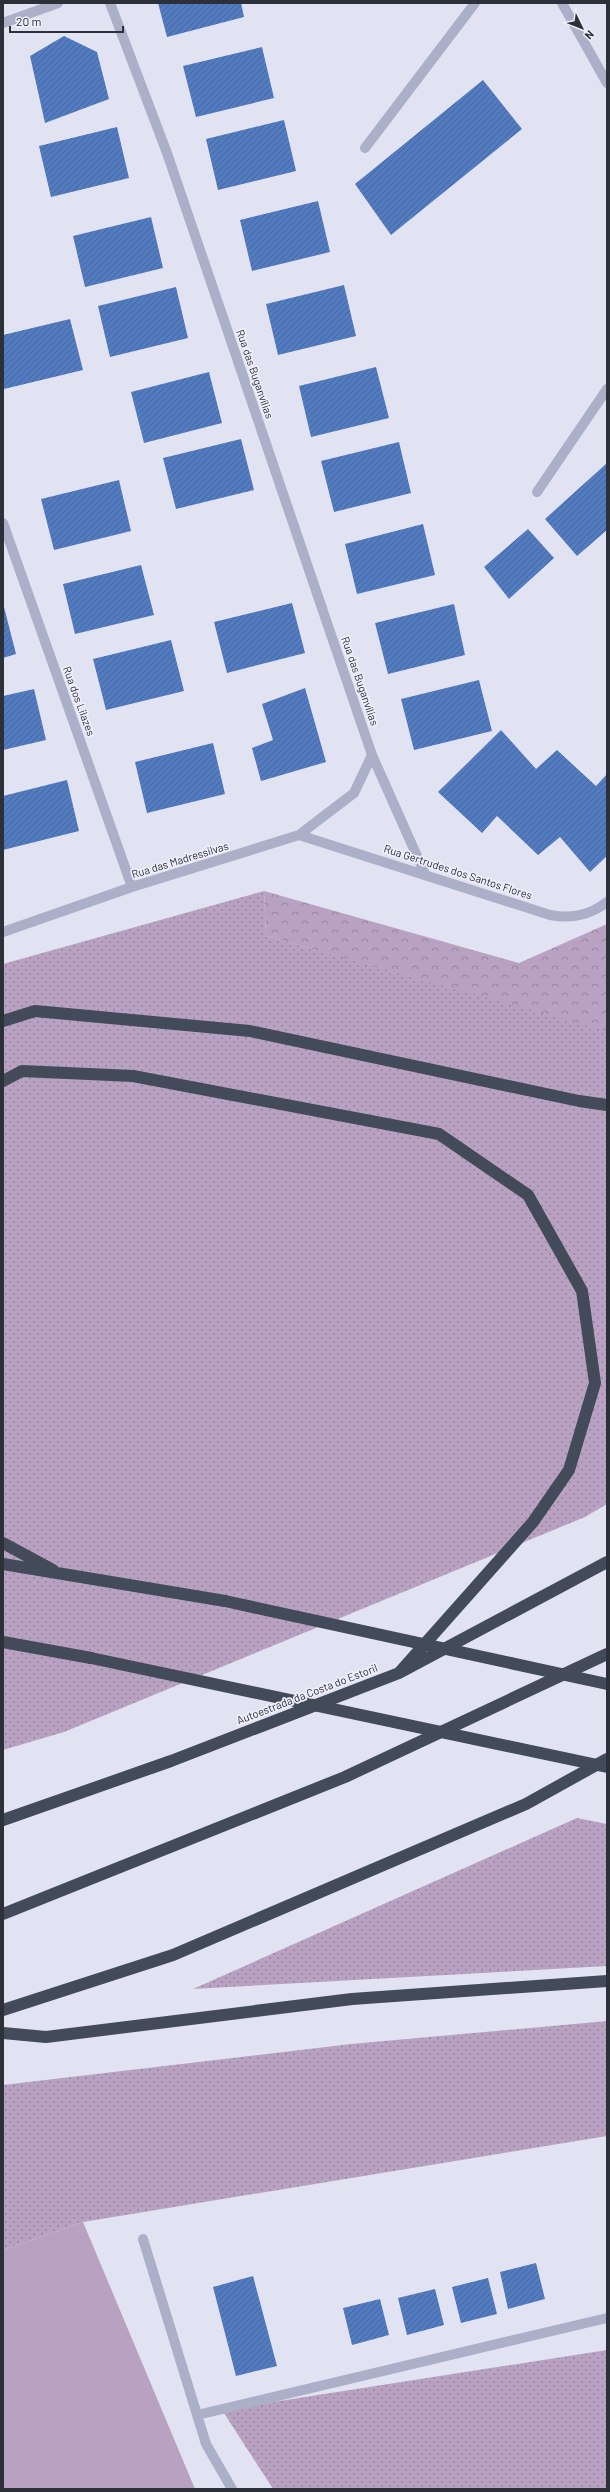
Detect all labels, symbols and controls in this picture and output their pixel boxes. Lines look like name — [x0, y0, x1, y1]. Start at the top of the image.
scale bar — [10, 8, 123, 34]
north arrow — [562, 8, 602, 48]
text: 20 m — [16, 14, 42, 28]
text: N — [582, 28, 597, 42]
street label: Rua das Buganvílias — [234, 328, 277, 420]
street label: Rua das Buganvílias — [339, 635, 382, 727]
street label: Rua dos Lilazes — [61, 664, 98, 737]
street label: Rua das Madressilvas — [130, 839, 230, 880]
street label: Rua Gertrudes dos Santos Flores — [382, 841, 534, 902]
street label: Autoestrada da Costa do Estoril — [235, 1661, 379, 1726]

